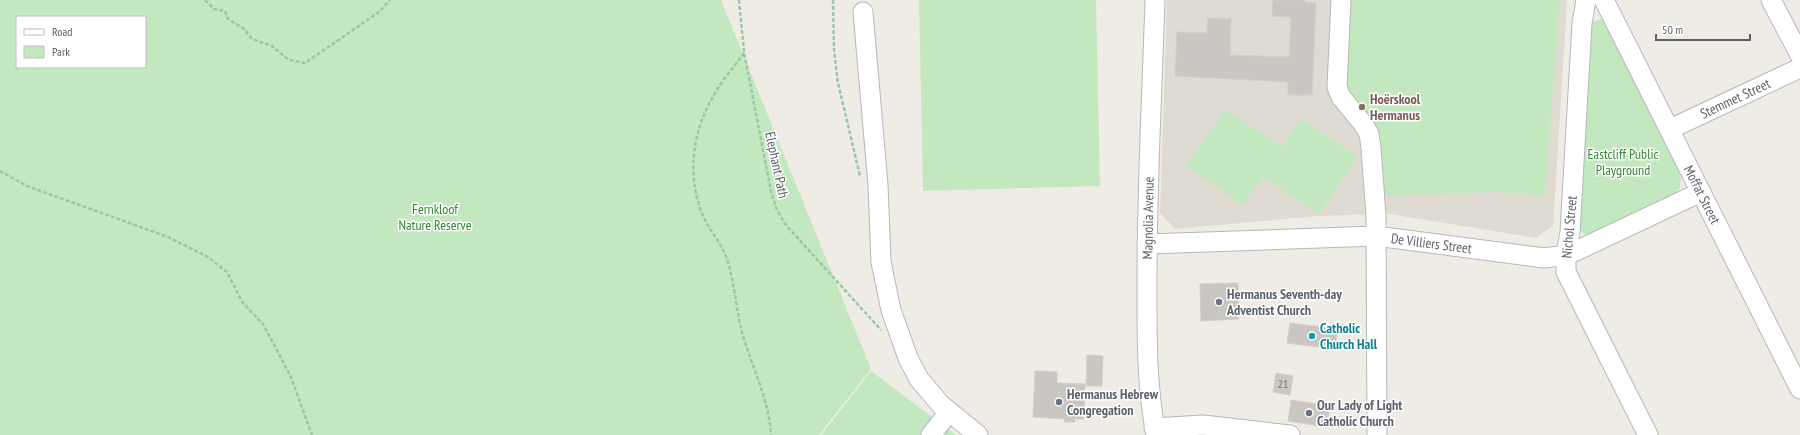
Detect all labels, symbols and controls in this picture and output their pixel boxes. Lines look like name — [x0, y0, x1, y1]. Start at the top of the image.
legend — [16, 16, 146, 68]
scale bar — [1656, 16, 1750, 42]
text: 50 m — [1662, 22, 1683, 37]
text: Road — [52, 24, 72, 39]
text: Park — [52, 44, 70, 59]
street label: Stemmet Street — [1697, 74, 1773, 123]
place label: Hoërskool Hermanus — [1370, 90, 1421, 124]
marker: Hoërskool Hermanus — [1357, 102, 1367, 112]
street label: Elephant Path — [761, 130, 793, 200]
park label: Eastcliff Public Playground — [1588, 145, 1658, 179]
street label: Moffat Street — [1680, 162, 1724, 227]
street label: Magnolia Avenue — [1138, 176, 1158, 259]
street label: Nichol Street — [1557, 195, 1581, 259]
park label: Fernkloof Nature Reserve — [398, 200, 472, 234]
street label: De Villiers Street — [1390, 229, 1473, 257]
place label: Hermanus Seventh-day Adventist Church — [1226, 285, 1342, 319]
marker: Hermanus Seventh-day Adventist Church — [1214, 297, 1224, 307]
place label: Catholic Church Hall — [1320, 319, 1378, 353]
marker: Catholic Church Hall — [1307, 331, 1317, 341]
house number: 21 — [1278, 376, 1288, 391]
place label: Hermanus Hebrew Congregation — [1067, 385, 1159, 419]
place label: Our Lady of Light Catholic Church — [1317, 396, 1402, 430]
marker: Hermanus Hebrew Congregation — [1054, 397, 1064, 407]
marker: Our Lady of Light Catholic Church — [1304, 408, 1314, 418]

